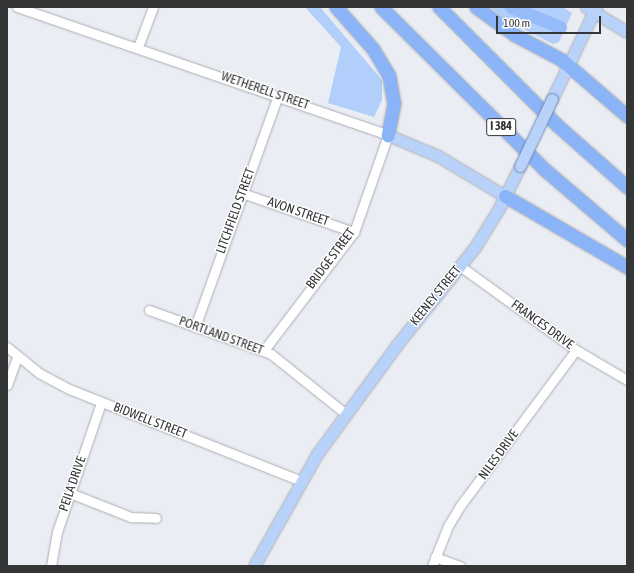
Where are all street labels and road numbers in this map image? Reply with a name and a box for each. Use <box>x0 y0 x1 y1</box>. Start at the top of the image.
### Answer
street label: WETHERELL STREET <box>219 69 311 113</box>
road number: I 384 <box>486 117 516 137</box>
street label: LITCHFIELD STREET <box>213 166 259 256</box>
street label: AVON STREET <box>265 194 331 230</box>
street label: BRIDGE STREET <box>303 226 359 292</box>
street label: KEENEY STREET <box>407 263 465 329</box>
street label: FRANCES DRIVE <box>508 297 576 353</box>
street label: PORTLAND STREET <box>177 313 265 359</box>
street label: BIDWELL STREET <box>111 400 189 442</box>
street label: NILES DRIVE <box>476 427 522 483</box>
street label: PEILA DRIVE <box>56 454 90 514</box>

